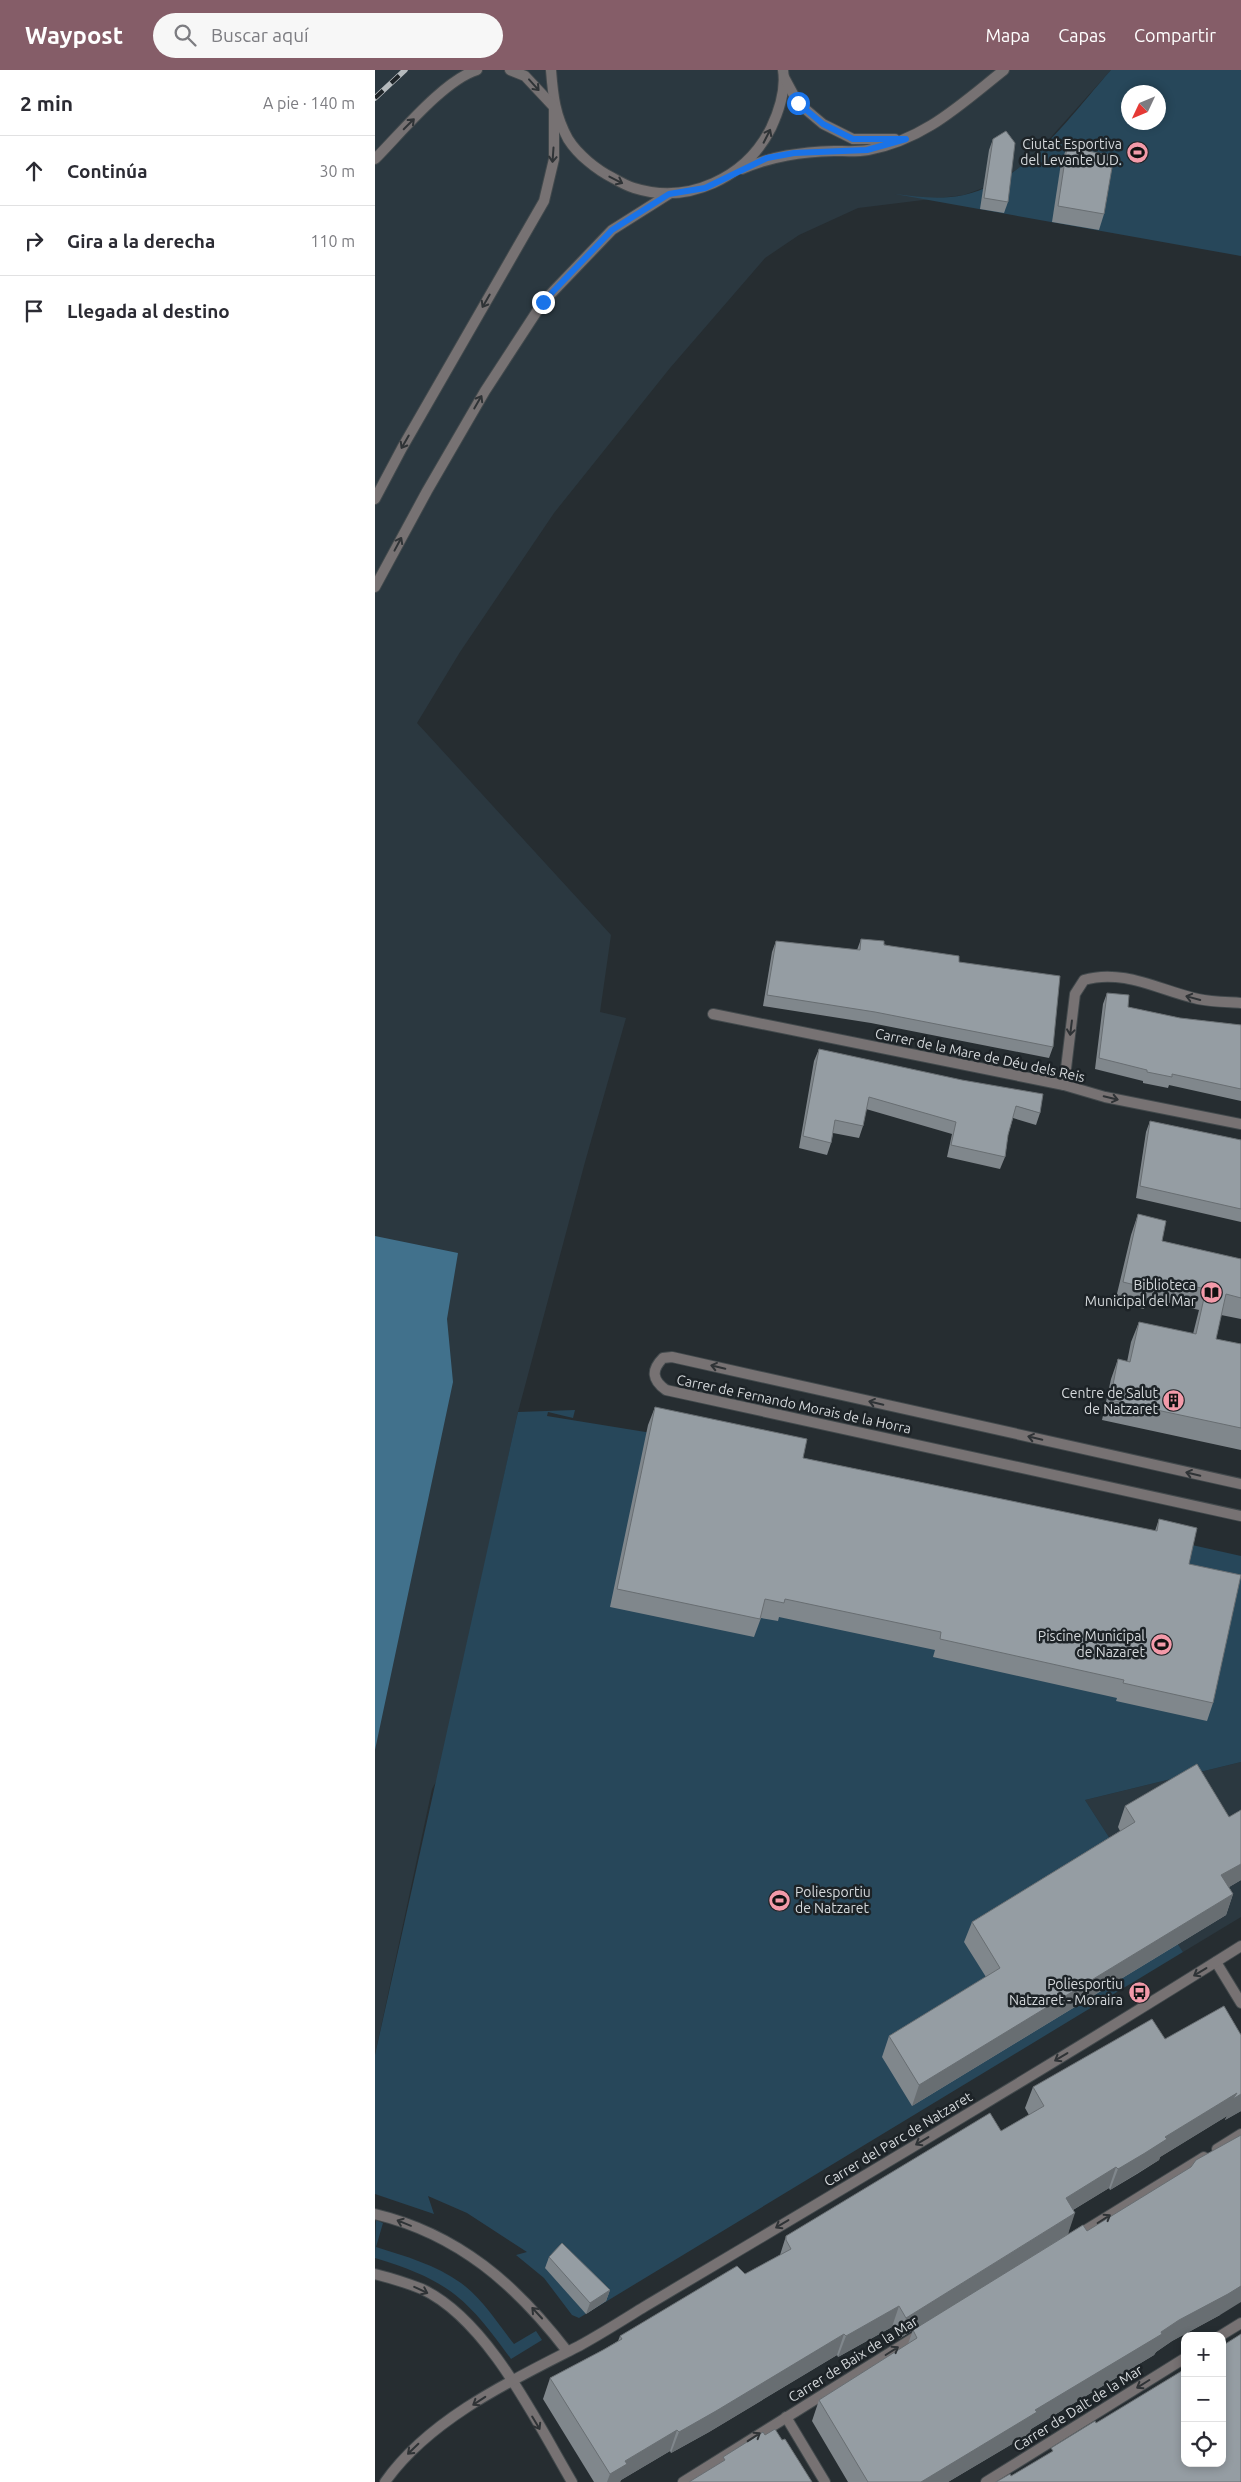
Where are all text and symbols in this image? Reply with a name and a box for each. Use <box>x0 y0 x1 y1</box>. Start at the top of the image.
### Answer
search box <box>153 13 503 58</box>
icon: search <box>171 21 199 49</box>
text: Waypost <box>25 22 123 49</box>
text: Buscar aquí <box>211 24 309 46</box>
text: Mapa <box>985 25 1030 45</box>
text: Capas <box>1058 25 1106 45</box>
text: Compartir <box>1134 25 1216 45</box>
one-way arrow <box>528 79 540 92</box>
north arrow <box>1121 85 1166 130</box>
text: 2 min <box>20 91 73 115</box>
route start <box>787 92 810 115</box>
text: A pie · 140 m <box>263 94 355 112</box>
one-way arrow <box>403 118 416 130</box>
one-way arrow <box>763 129 772 144</box>
place label: Ciutat Esportiva del Levante U.D. <box>1020 136 1122 168</box>
sports icon: Ciutat Esportiva del Levante U.D. <box>1126 140 1150 164</box>
one-way arrow <box>549 147 558 163</box>
icon: ahead <box>20 157 48 185</box>
text: Continúa <box>67 160 148 182</box>
text: 30 m <box>319 162 355 180</box>
one-way arrow <box>609 175 624 185</box>
icon: right <box>20 227 48 255</box>
text: Gira a la derecha <box>67 230 215 252</box>
text: 110 m <box>310 232 355 250</box>
route end <box>532 291 555 314</box>
one-way arrow <box>481 294 491 308</box>
icon: arrive <box>20 297 48 325</box>
text: Llegada al destino <box>67 300 230 322</box>
one-way arrow <box>474 396 484 410</box>
one-way arrow <box>400 435 410 450</box>
one-way arrow <box>393 536 403 551</box>
one-way arrow <box>1185 992 1201 1002</box>
one-way arrow <box>1066 1019 1076 1035</box>
street label: Carrer de la Mare de Déu dels Reis <box>874 1025 1086 1085</box>
one-way arrow <box>1102 1094 1118 1103</box>
place label: Biblioteca Municipal del Mar <box>1085 1277 1197 1309</box>
library icon: Biblioteca Municipal del Mar <box>1200 1281 1224 1305</box>
one-way arrow <box>710 1362 726 1371</box>
street label: Carrer de Fernando Morais de la Horra <box>675 1371 913 1437</box>
place label: Centre de Salut de Natzaret <box>1061 1385 1158 1417</box>
building icon: Centre de Salut de Natzaret <box>1162 1389 1186 1413</box>
one-way arrow <box>869 1398 885 1407</box>
one-way arrow <box>1027 1433 1043 1442</box>
one-way arrow <box>1186 1469 1202 1478</box>
place label: Piscine Municipal de Nazaret <box>1038 1628 1145 1660</box>
sports icon: Piscine Municipal de Nazaret <box>1149 1632 1173 1656</box>
place label: Poliesportiu de Natzaret <box>795 1884 871 1916</box>
sports icon: Poliesportiu de Natzaret <box>767 1888 791 1912</box>
one-way arrow <box>1193 1967 1207 1977</box>
place label: Poliesportiu Natzaret - Moraira <box>1009 1976 1123 2008</box>
bus stop icon: Poliesportiu Natzaret - Moraira <box>1127 1980 1151 2004</box>
one-way arrow <box>1054 2052 1068 2062</box>
street label: Carrer del Parc de Natzaret <box>821 2088 975 2190</box>
one-way arrow <box>914 2136 929 2146</box>
one-way arrow <box>1097 2214 1111 2224</box>
one-way arrow <box>397 2218 412 2227</box>
one-way arrow <box>776 2220 790 2230</box>
one-way arrow <box>413 2285 428 2295</box>
one-way arrow <box>531 2307 543 2320</box>
street label: Carrer de Baix de la Mar <box>785 2312 921 2405</box>
map controls <box>1181 2332 1226 2467</box>
button: + <box>1181 2332 1226 2377</box>
one-way arrow <box>884 2346 898 2356</box>
street label: Carrer de Dalt de la Mar <box>1011 2361 1146 2454</box>
button: − <box>1181 2377 1226 2422</box>
one-way arrow <box>1137 2379 1151 2389</box>
one-way arrow <box>473 2397 487 2407</box>
one-way arrow <box>532 2415 542 2429</box>
button: locate <box>1181 2422 1226 2467</box>
one-way arrow <box>747 2432 761 2442</box>
one-way arrow <box>408 2443 420 2455</box>

